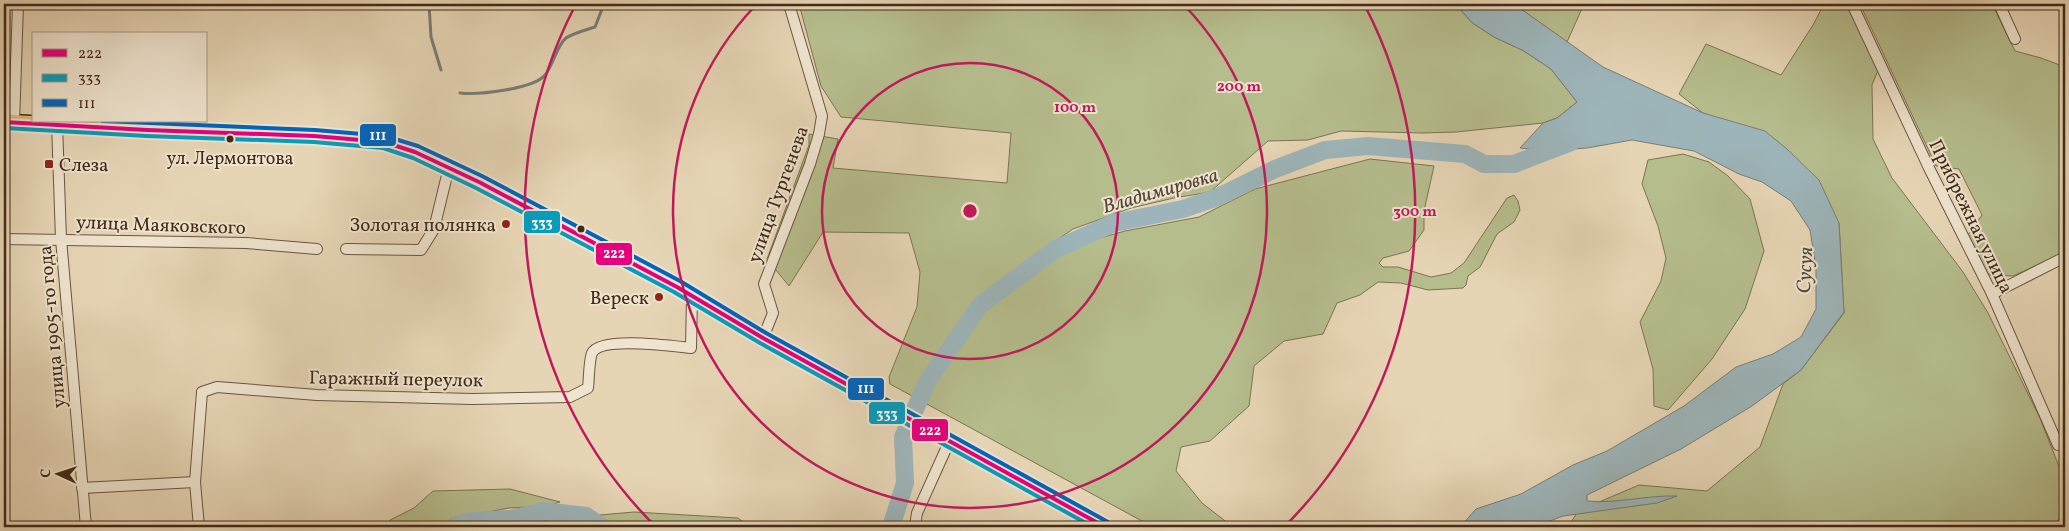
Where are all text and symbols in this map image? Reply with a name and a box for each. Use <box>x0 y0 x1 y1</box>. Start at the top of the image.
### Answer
legend <box>32 32 208 122</box>
text: 222 <box>78 44 102 65</box>
text: 333 <box>78 68 101 89</box>
text: 200 m <box>1217 77 1261 98</box>
text: 111 <box>78 94 95 115</box>
text: 100 m <box>1054 98 1097 119</box>
street label: улица Тургенева <box>742 122 816 267</box>
line badge: 111 <box>359 123 397 147</box>
text: 111 <box>370 127 386 146</box>
marker: ул. Лермонтова <box>225 134 235 144</box>
street label: Прибрежная улица <box>1922 135 2019 298</box>
place label: ул. Лермонтова <box>166 147 294 172</box>
place label: Слеза <box>59 153 108 179</box>
marker: Слеза <box>43 158 55 170</box>
water label: Владимировка <box>1099 162 1222 222</box>
centre of rings <box>961 202 979 220</box>
text: 300 m <box>1393 202 1437 223</box>
street label: улица Маяковского <box>76 210 246 242</box>
line badge: 333 <box>523 210 561 234</box>
place label: Золотая полянка <box>349 213 496 239</box>
text: 333 <box>531 214 553 233</box>
marker: Золотая полянка <box>500 218 512 230</box>
unlabelled marker <box>576 224 586 234</box>
line badge: 222 <box>595 242 633 266</box>
street label: улица 1905-го года <box>33 244 73 409</box>
text: 222 <box>603 245 625 264</box>
water label: Сусуя <box>1791 246 1821 294</box>
place label: Вереск <box>590 286 649 312</box>
marker: Вереск <box>653 291 665 303</box>
street label: Гаражный переулок <box>309 365 483 395</box>
line badge: 111 <box>847 377 885 401</box>
text: 111 <box>858 380 874 399</box>
line badge: 333 <box>868 401 906 425</box>
text: 333 <box>876 405 898 424</box>
line badge: 222 <box>911 418 949 442</box>
text: 222 <box>919 422 941 441</box>
north arrow <box>32 448 82 498</box>
text: С <box>37 468 56 478</box>

